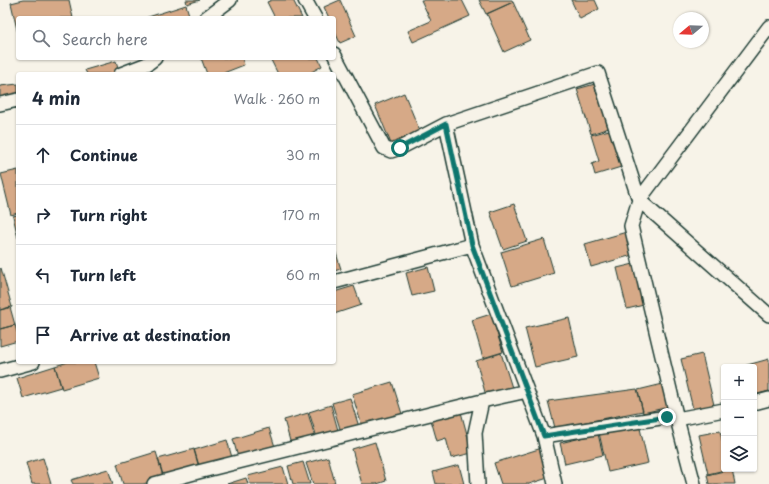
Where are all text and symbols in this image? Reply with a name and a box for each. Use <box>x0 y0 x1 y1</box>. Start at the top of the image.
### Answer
north arrow <box>673 12 709 48</box>
search box <box>16 16 336 60</box>
icon: search <box>30 27 52 49</box>
text: Search here <box>62 27 148 50</box>
text: 4 min <box>32 85 80 111</box>
text: Walk · 260 m <box>234 89 320 108</box>
route start <box>391 139 409 157</box>
text: Continue <box>70 143 138 166</box>
icon: ahead <box>32 144 54 166</box>
text: 30 m <box>286 145 320 164</box>
text: Turn right <box>70 203 147 226</box>
icon: right <box>32 204 54 226</box>
text: 170 m <box>282 205 320 224</box>
text: Turn left <box>70 263 136 286</box>
icon: left <box>32 264 54 286</box>
text: 60 m <box>286 265 320 284</box>
text: Arrive at destination <box>70 323 231 346</box>
icon: arrive <box>32 324 54 346</box>
map controls <box>721 364 757 472</box>
button: + <box>721 364 757 400</box>
button: − <box>721 400 757 436</box>
route end <box>658 408 676 426</box>
button: layers <box>721 436 757 472</box>

